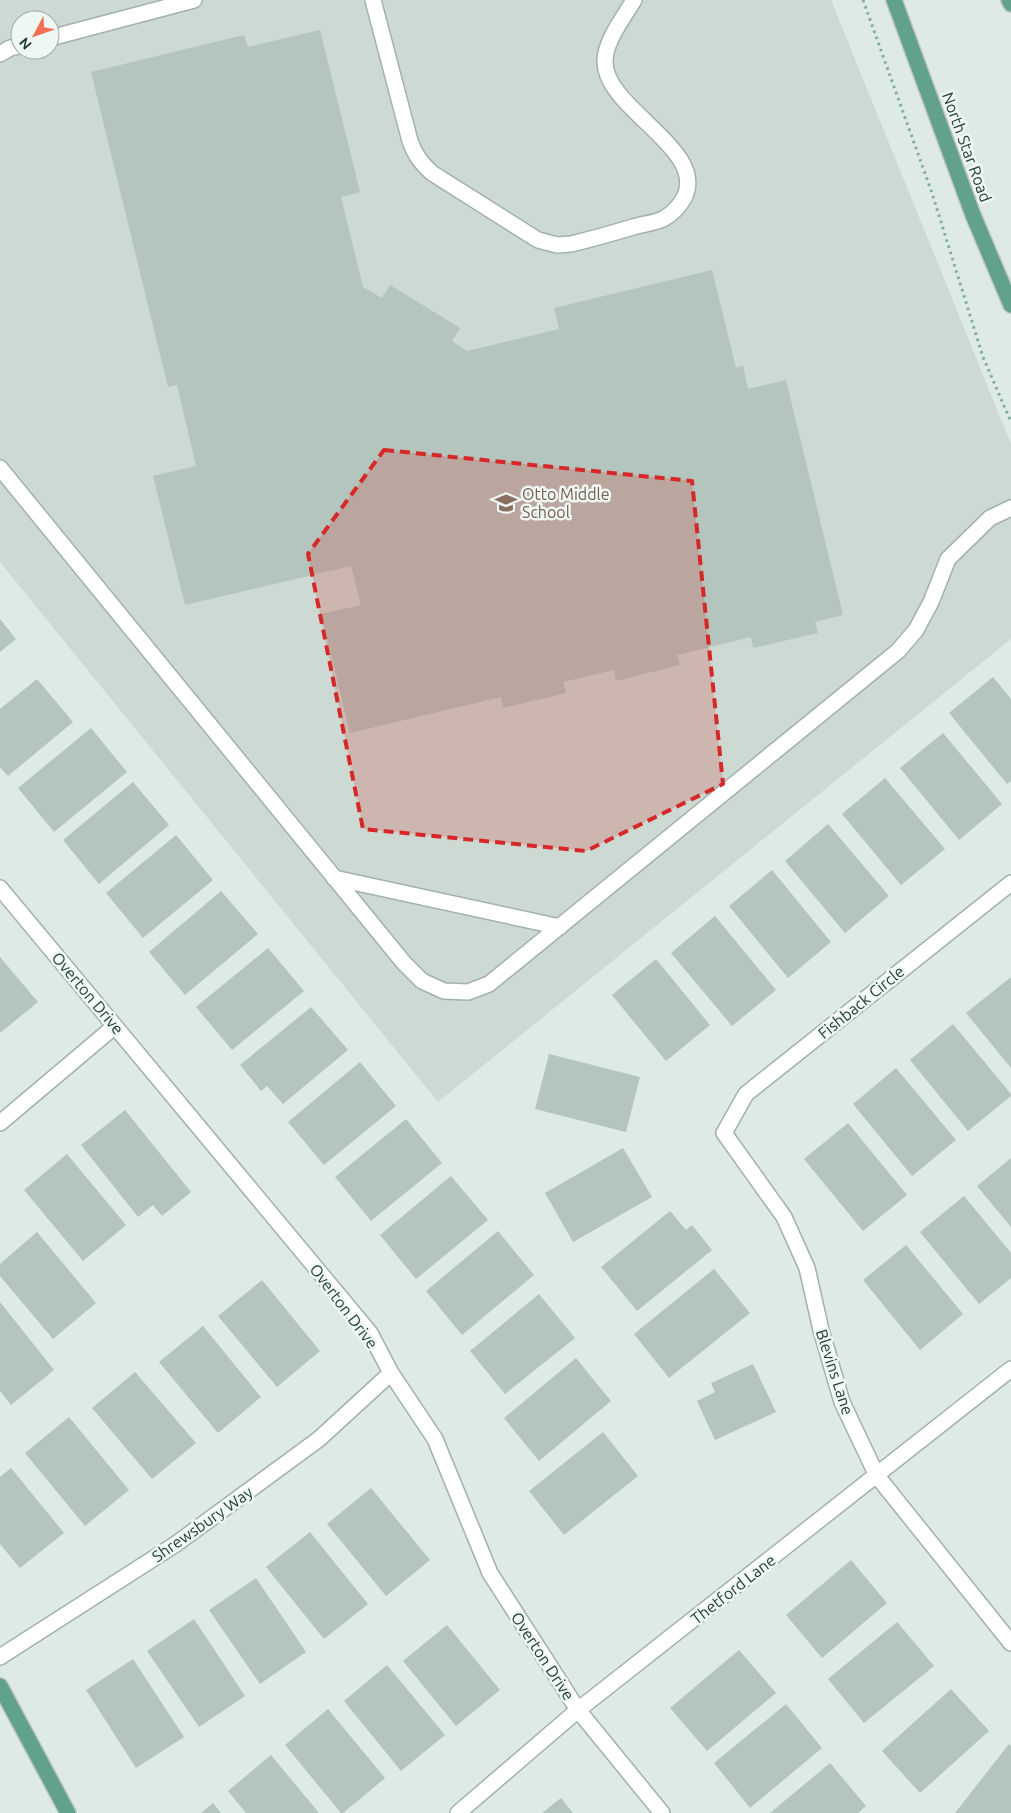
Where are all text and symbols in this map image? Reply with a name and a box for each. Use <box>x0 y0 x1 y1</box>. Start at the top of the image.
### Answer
north arrow <box>10 10 60 60</box>
text: N <box>16 34 35 53</box>
street label: North Star Road <box>939 90 995 204</box>
place label: Otto Middle School <box>522 485 610 521</box>
school or university icon: Otto Middle School <box>493 490 519 516</box>
street label: Overton Drive <box>49 948 127 1038</box>
street label: Fishback Circle <box>814 962 908 1042</box>
street label: Overton Drive <box>306 1260 382 1352</box>
street label: Blevins Lane <box>813 1327 857 1417</box>
street label: Shrewsbury Way <box>148 1482 256 1565</box>
street label: Thetford Lane <box>687 1550 779 1628</box>
street label: Overton Drive <box>508 1609 578 1703</box>

